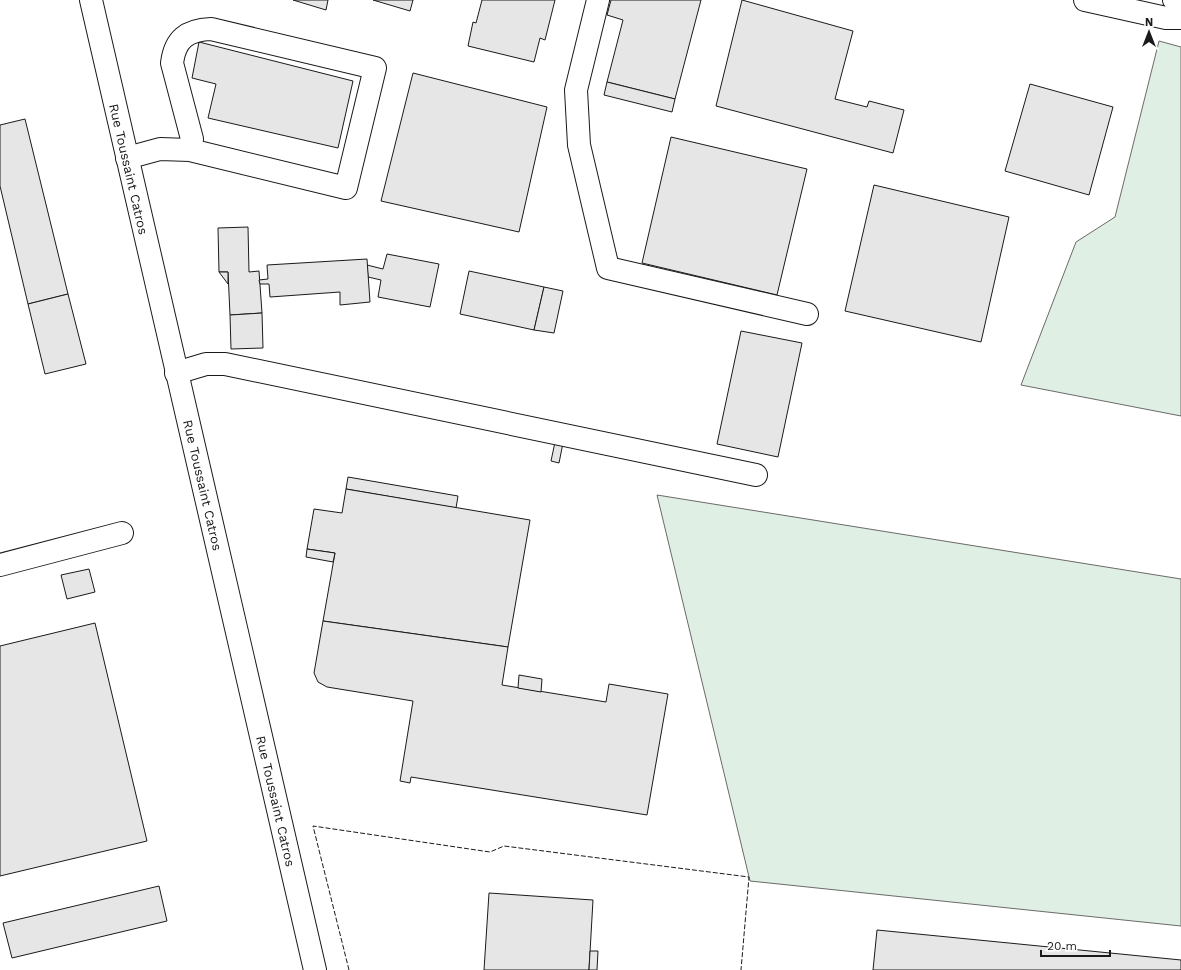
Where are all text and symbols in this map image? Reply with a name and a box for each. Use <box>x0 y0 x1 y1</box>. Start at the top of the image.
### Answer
north arrow <box>1129 12 1169 52</box>
text: N <box>1145 16 1153 29</box>
street label: Rue Toussaint Catros <box>106 102 151 236</box>
street label: Rue Toussaint Catros <box>180 418 225 552</box>
street label: Rue Toussaint Catros <box>253 734 298 868</box>
scale bar <box>1041 932 1110 958</box>
text: 20 m <box>1047 939 1077 953</box>

